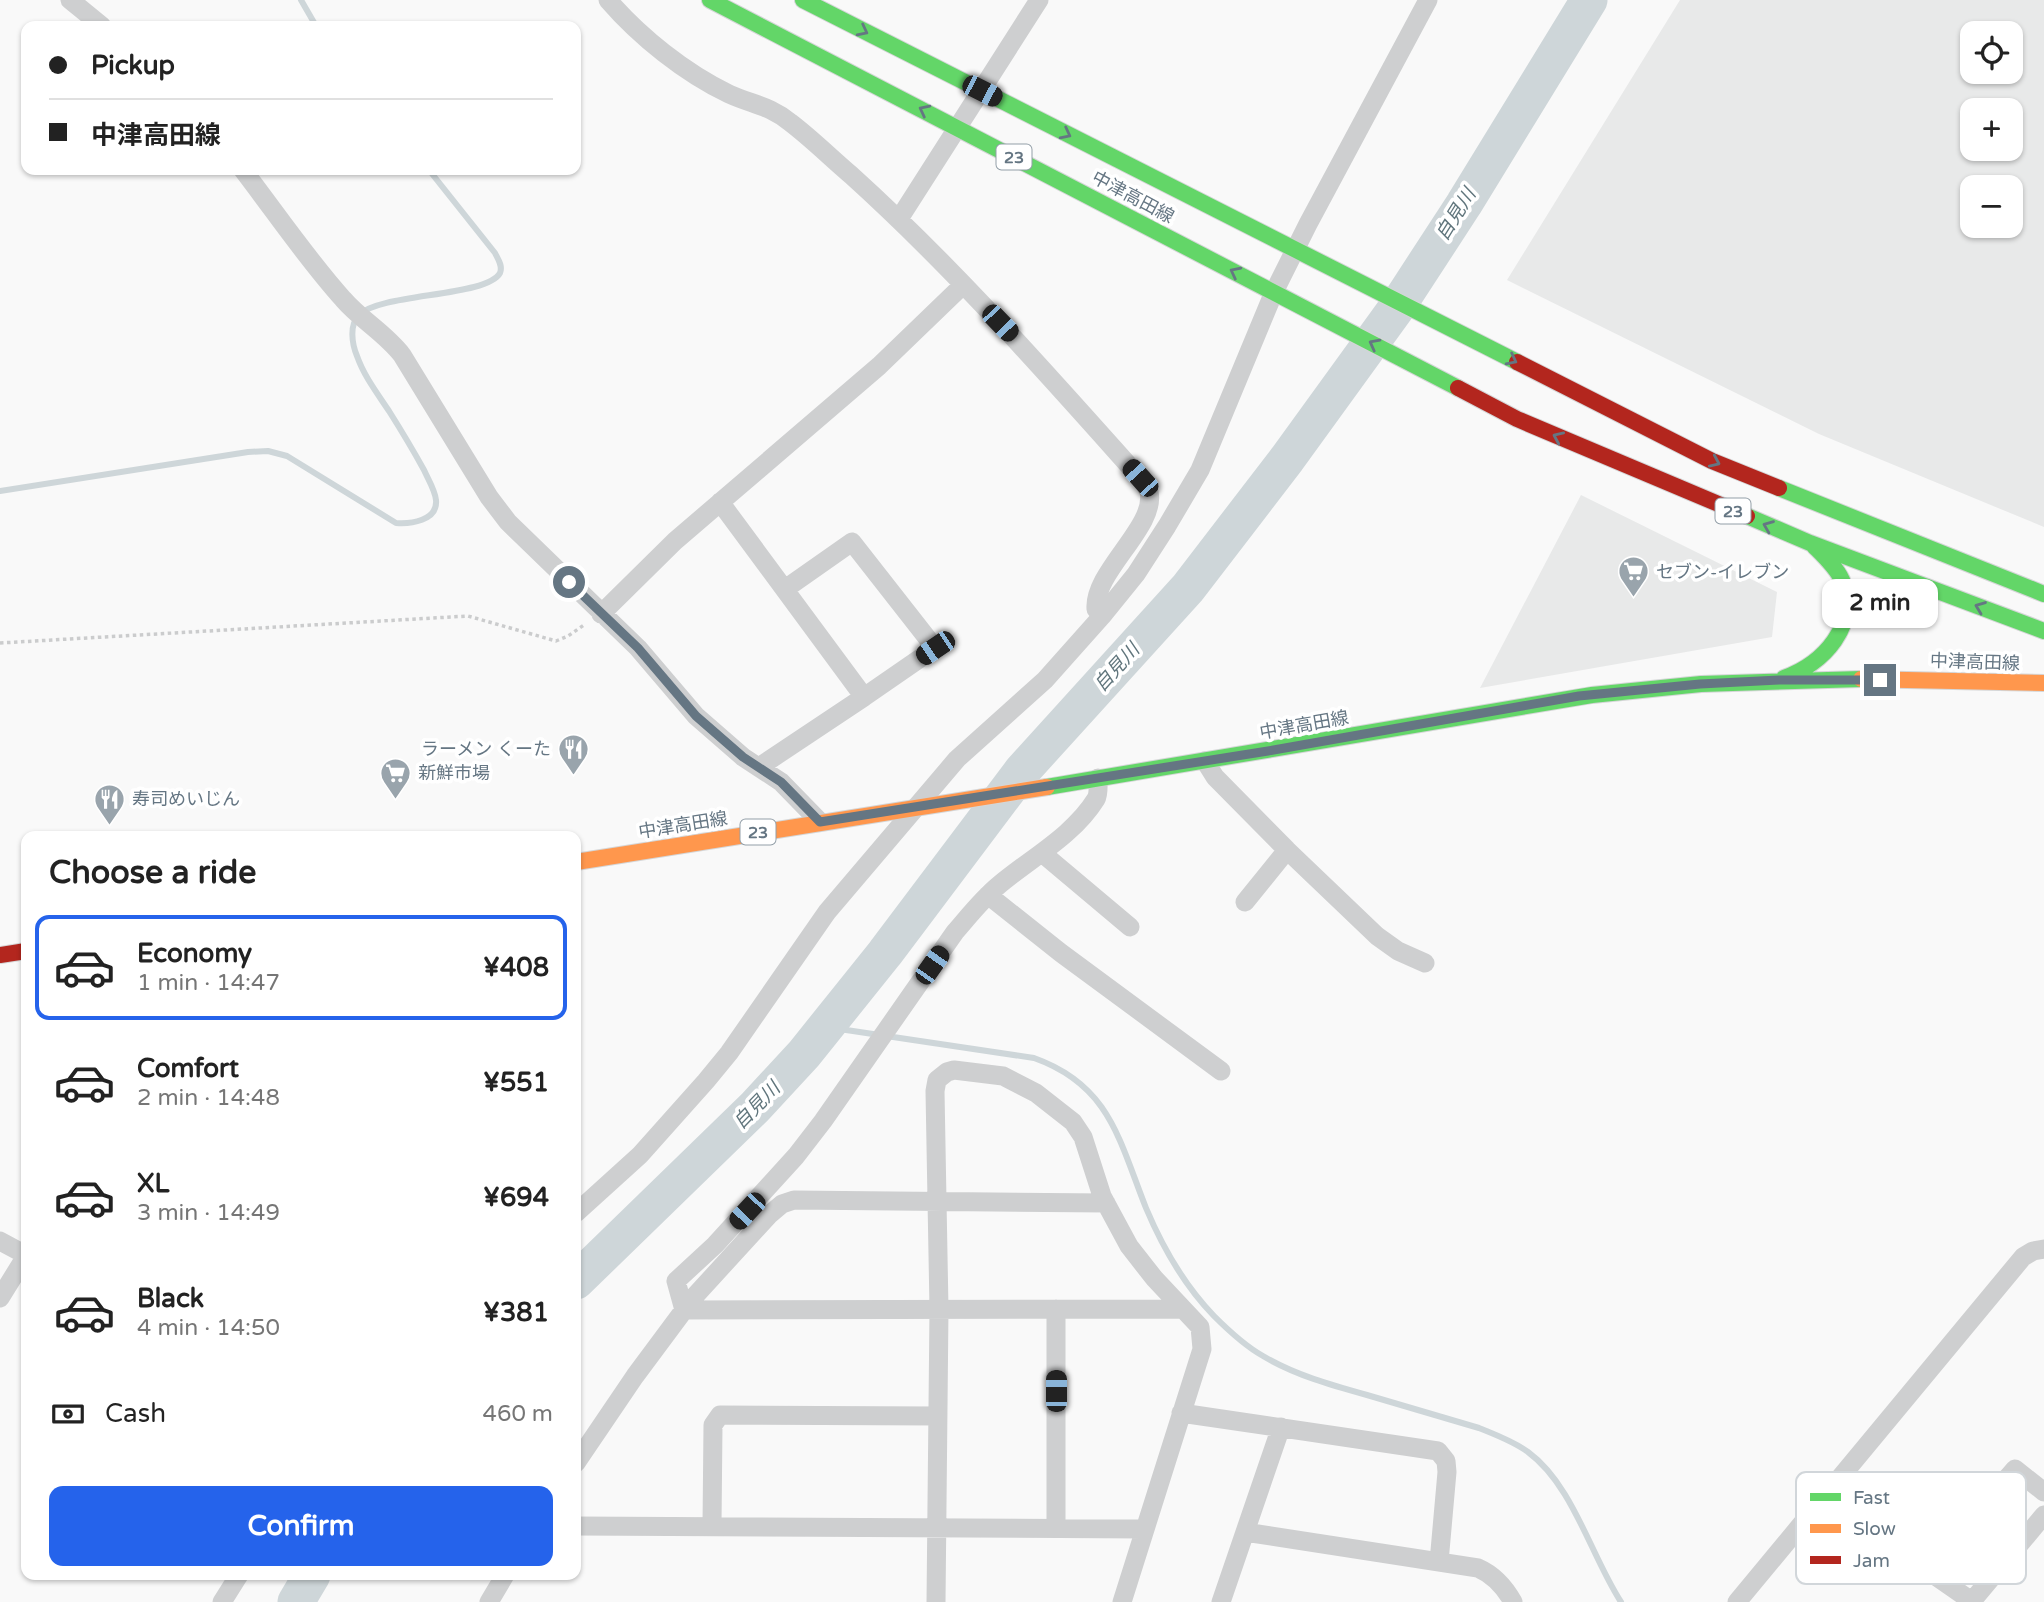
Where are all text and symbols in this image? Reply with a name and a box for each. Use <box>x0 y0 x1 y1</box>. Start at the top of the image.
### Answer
map controls <box>1960 21 2023 238</box>
button: locate <box>1960 21 2023 84</box>
one-way arrow <box>856 22 869 36</box>
text: Pickup <box>91 50 175 81</box>
car <box>959 72 1006 110</box>
button: + <box>1960 98 2023 161</box>
one-way arrow <box>919 105 931 118</box>
text: 中津高田線 <box>91 120 221 151</box>
one-way arrow <box>1059 125 1071 139</box>
road number: 23 <box>996 144 1032 169</box>
street label: 中津高田線 <box>1088 166 1178 228</box>
button: − <box>1960 175 2023 238</box>
water label: 自見川 <box>1431 183 1481 245</box>
one-way arrow <box>1229 266 1242 280</box>
car <box>978 301 1023 345</box>
one-way arrow <box>1369 339 1381 352</box>
one-way arrow <box>1505 352 1517 366</box>
one-way arrow <box>1553 431 1565 445</box>
one-way arrow <box>1708 454 1720 468</box>
car <box>1119 455 1162 501</box>
road number: 23 <box>1716 498 1750 524</box>
one-way arrow <box>1763 520 1775 534</box>
supermarket icon: セブン-イレブン <box>1616 555 1650 599</box>
place label: セブン-イレブン <box>1656 561 1789 583</box>
route start <box>553 566 585 598</box>
callout: 2 min <box>1822 578 1938 628</box>
text: 2 min <box>1849 589 1911 617</box>
one-way arrow <box>1975 602 1987 616</box>
car <box>912 628 959 668</box>
water label: 自見川 <box>1089 638 1145 696</box>
street label: 中津高田線 <box>1930 649 2020 675</box>
route end <box>1864 664 1896 696</box>
street label: 中津高田線 <box>1258 706 1350 744</box>
restaurant icon: ラーメン くーた <box>557 732 591 776</box>
place label: ラーメン くーた <box>421 738 551 760</box>
supermarket icon: 新鮮市場 <box>378 756 412 800</box>
place label: 新鮮市場 <box>418 762 490 784</box>
restaurant icon: 寿司めいじん <box>92 782 126 826</box>
place label: 寿司めいじん <box>132 788 240 810</box>
street label: 中津高田線 <box>637 807 729 843</box>
road number: 23 <box>740 820 776 845</box>
text: Choose a ride <box>49 854 256 892</box>
icon: car <box>53 936 116 999</box>
text: Economy <box>137 938 252 969</box>
car <box>912 942 953 988</box>
text: ¥408 <box>483 952 549 983</box>
text: 1 min · 14:47 <box>137 969 280 997</box>
icon: car <box>53 1051 116 1114</box>
text: Comfort <box>137 1053 239 1084</box>
text: ¥551 <box>483 1067 549 1098</box>
water label: 自見川 <box>729 1076 786 1134</box>
text: 2 min · 14:48 <box>137 1084 280 1112</box>
icon: car <box>53 1166 116 1229</box>
text: XL <box>137 1168 169 1199</box>
text: ¥694 <box>483 1182 549 1213</box>
car <box>725 1188 770 1234</box>
text: 3 min · 14:49 <box>137 1199 280 1227</box>
icon: car <box>53 1281 116 1344</box>
text: Black <box>137 1283 204 1314</box>
text: ¥381 <box>483 1297 549 1328</box>
text: 4 min · 14:50 <box>137 1314 280 1342</box>
car <box>1046 1370 1067 1412</box>
icon: cash <box>49 1395 87 1433</box>
text: Cash <box>105 1398 166 1429</box>
text: 460 m <box>483 1400 553 1428</box>
legend <box>1796 1472 2026 1584</box>
button: Confirm <box>49 1486 553 1566</box>
text: Fast <box>1853 1487 1890 1509</box>
text: Slow <box>1853 1518 1896 1540</box>
text: Jam <box>1853 1550 1890 1572</box>

